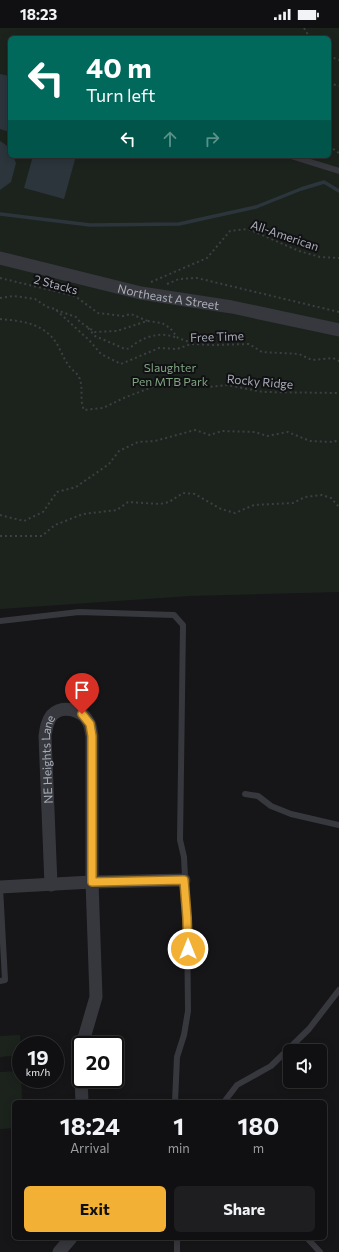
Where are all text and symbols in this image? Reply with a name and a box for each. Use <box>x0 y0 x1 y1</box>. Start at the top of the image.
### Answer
text: 18:23 <box>20 5 57 23</box>
text: 40 m <box>86 50 152 84</box>
icon: left <box>20 52 72 104</box>
text: Turn left <box>86 84 155 106</box>
icon: left <box>117 128 139 150</box>
icon: ahead <box>159 128 181 150</box>
icon: right <box>201 128 223 150</box>
street label: All-American <box>249 217 321 253</box>
street label: 2 Stacks <box>32 271 80 297</box>
street label: Northeast A Street <box>116 281 220 312</box>
street label: Free Time <box>190 328 244 344</box>
park label: Slaughter Pen MTB Park <box>132 360 209 388</box>
street label: Rocky Ridge <box>226 371 294 391</box>
pin <box>65 673 99 714</box>
icon: arrive <box>71 679 93 701</box>
street label: NE Heights Lane <box>38 712 57 804</box>
position arrow <box>167 928 209 970</box>
speed limit sign: 20 <box>72 1036 124 1088</box>
map controls <box>283 1044 327 1088</box>
button: sound <box>283 1044 327 1088</box>
text: 19 <box>27 1045 49 1069</box>
text: km/h <box>26 1066 50 1078</box>
text: 18:24 <box>60 1111 120 1140</box>
text: 1 <box>173 1111 184 1140</box>
text: 180 <box>238 1111 279 1140</box>
text: Arrival <box>70 1140 109 1156</box>
text: min <box>168 1140 190 1156</box>
text: m <box>253 1140 264 1156</box>
button: Exit <box>24 1186 166 1232</box>
button: Share <box>174 1186 315 1232</box>

